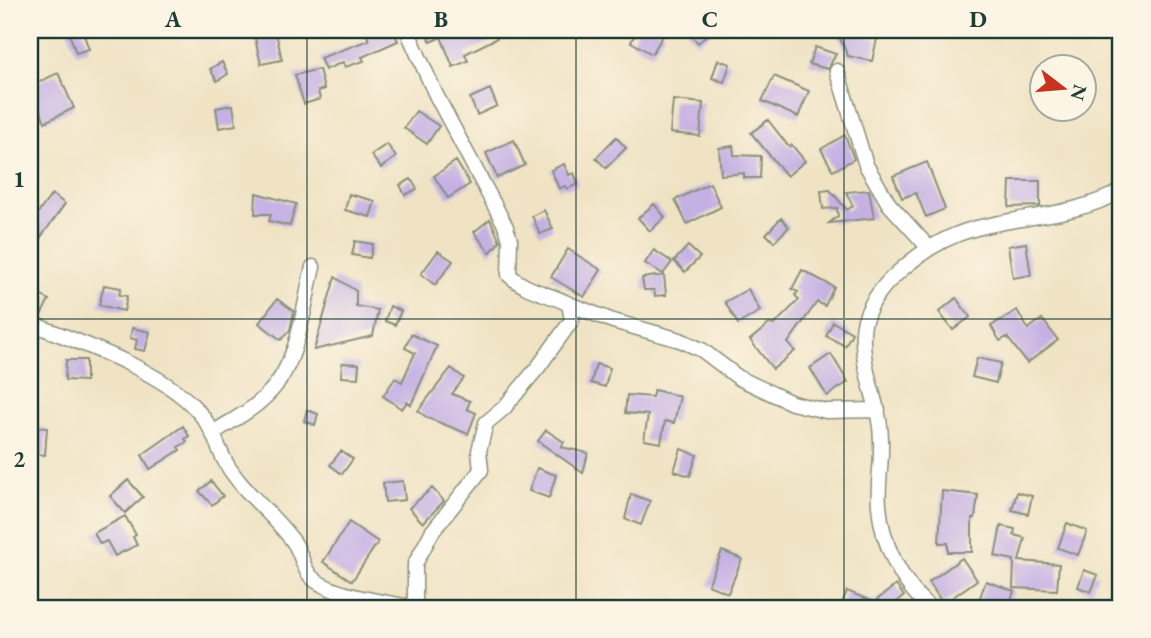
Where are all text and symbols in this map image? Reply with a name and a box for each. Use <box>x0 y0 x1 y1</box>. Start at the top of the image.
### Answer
text: A <box>164 4 182 34</box>
text: B <box>434 4 448 34</box>
text: C <box>702 4 718 34</box>
text: D <box>969 4 987 34</box>
north arrow <box>1028 52 1098 122</box>
text: N <box>1065 82 1093 104</box>
text: 1 <box>13 164 25 194</box>
text: 2 <box>13 444 25 474</box>

